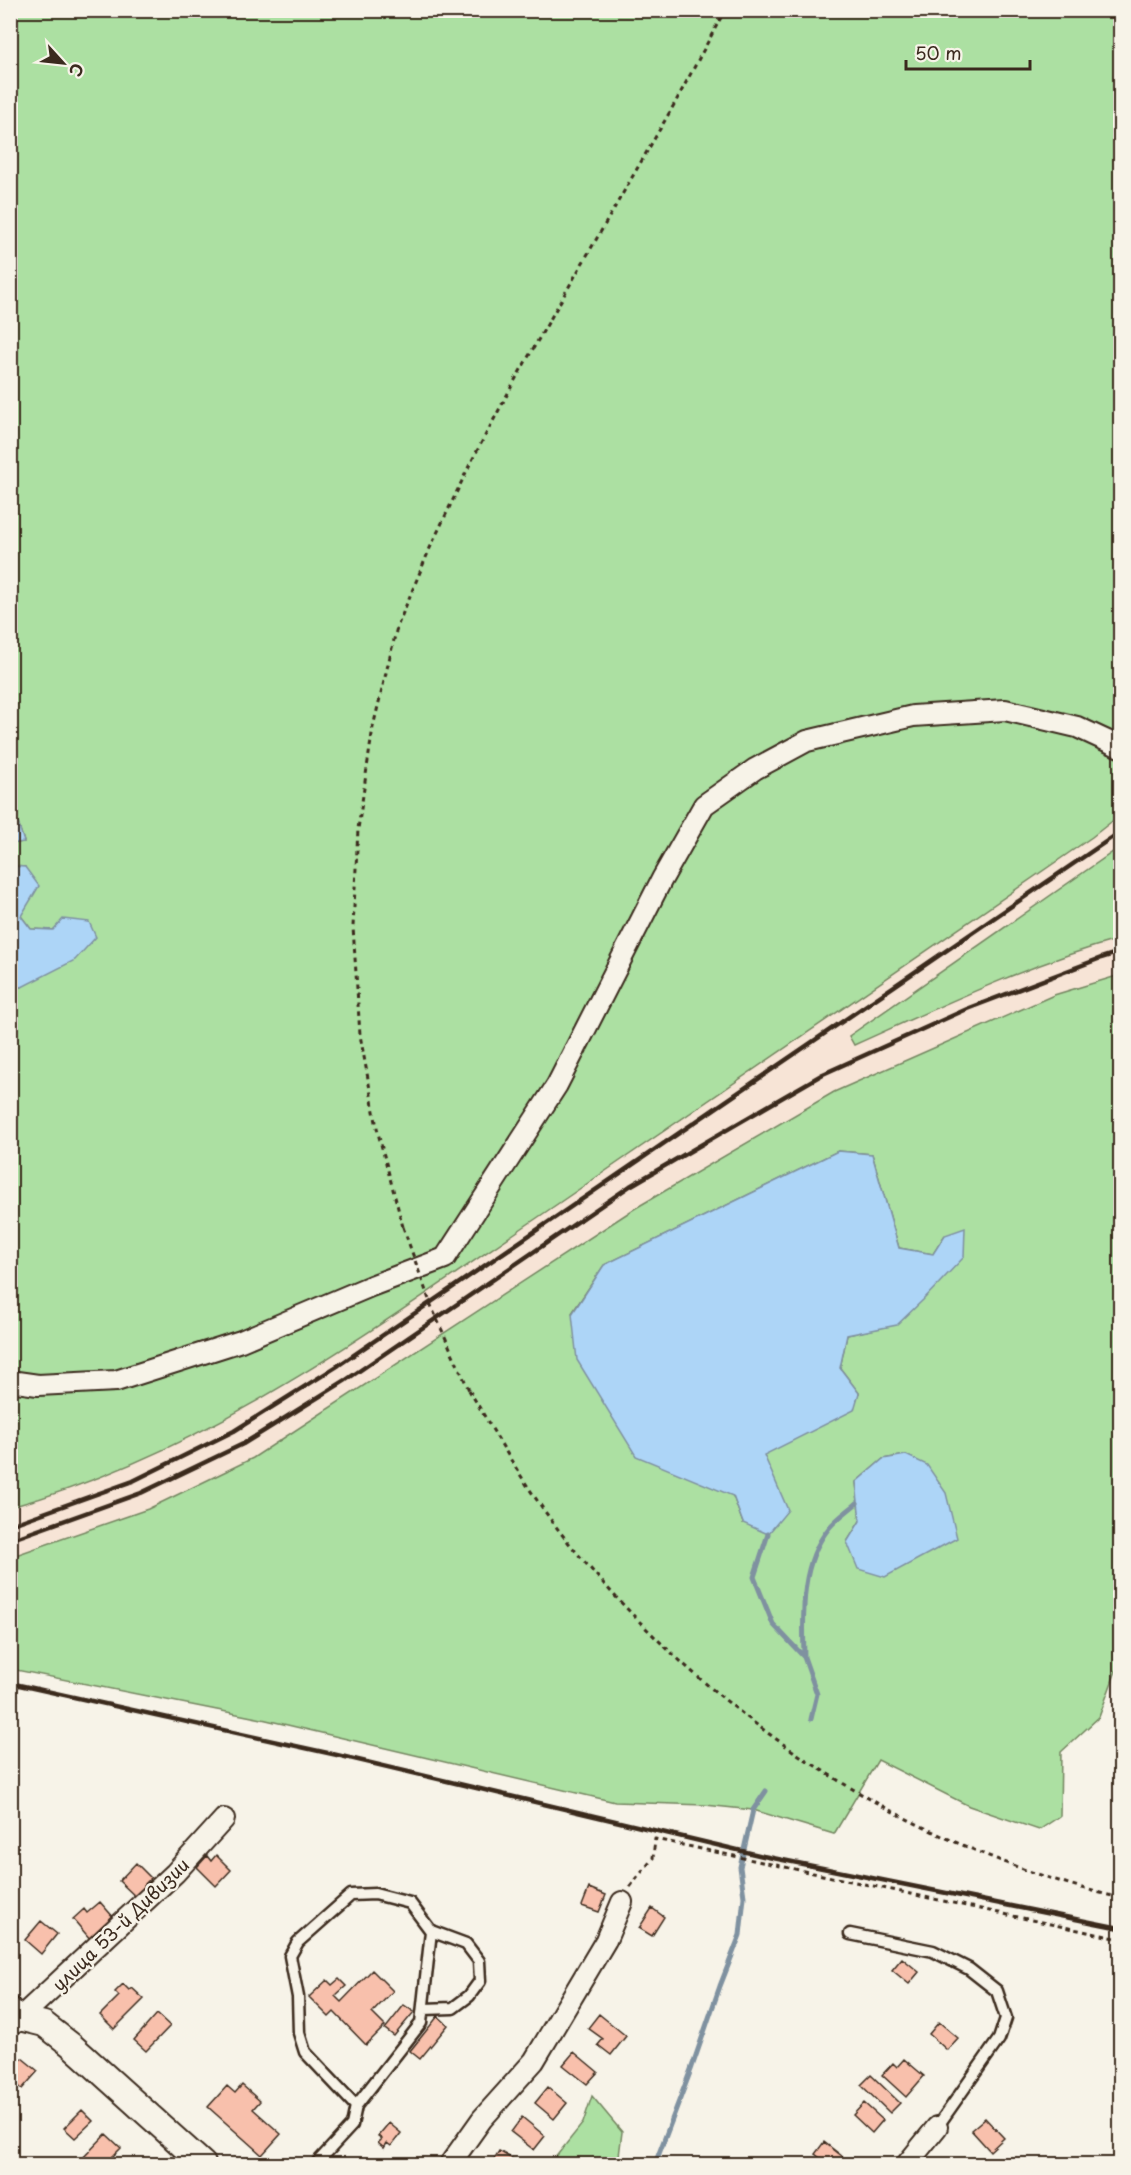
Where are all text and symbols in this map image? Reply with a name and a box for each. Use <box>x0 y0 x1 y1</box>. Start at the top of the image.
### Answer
north arrow <box>33 33 93 93</box>
scale bar <box>906 33 1030 71</box>
text: 50 m <box>915 39 962 66</box>
text: С <box>64 59 91 81</box>
street label: улица 53-й Дивизии <box>45 1851 195 1997</box>

